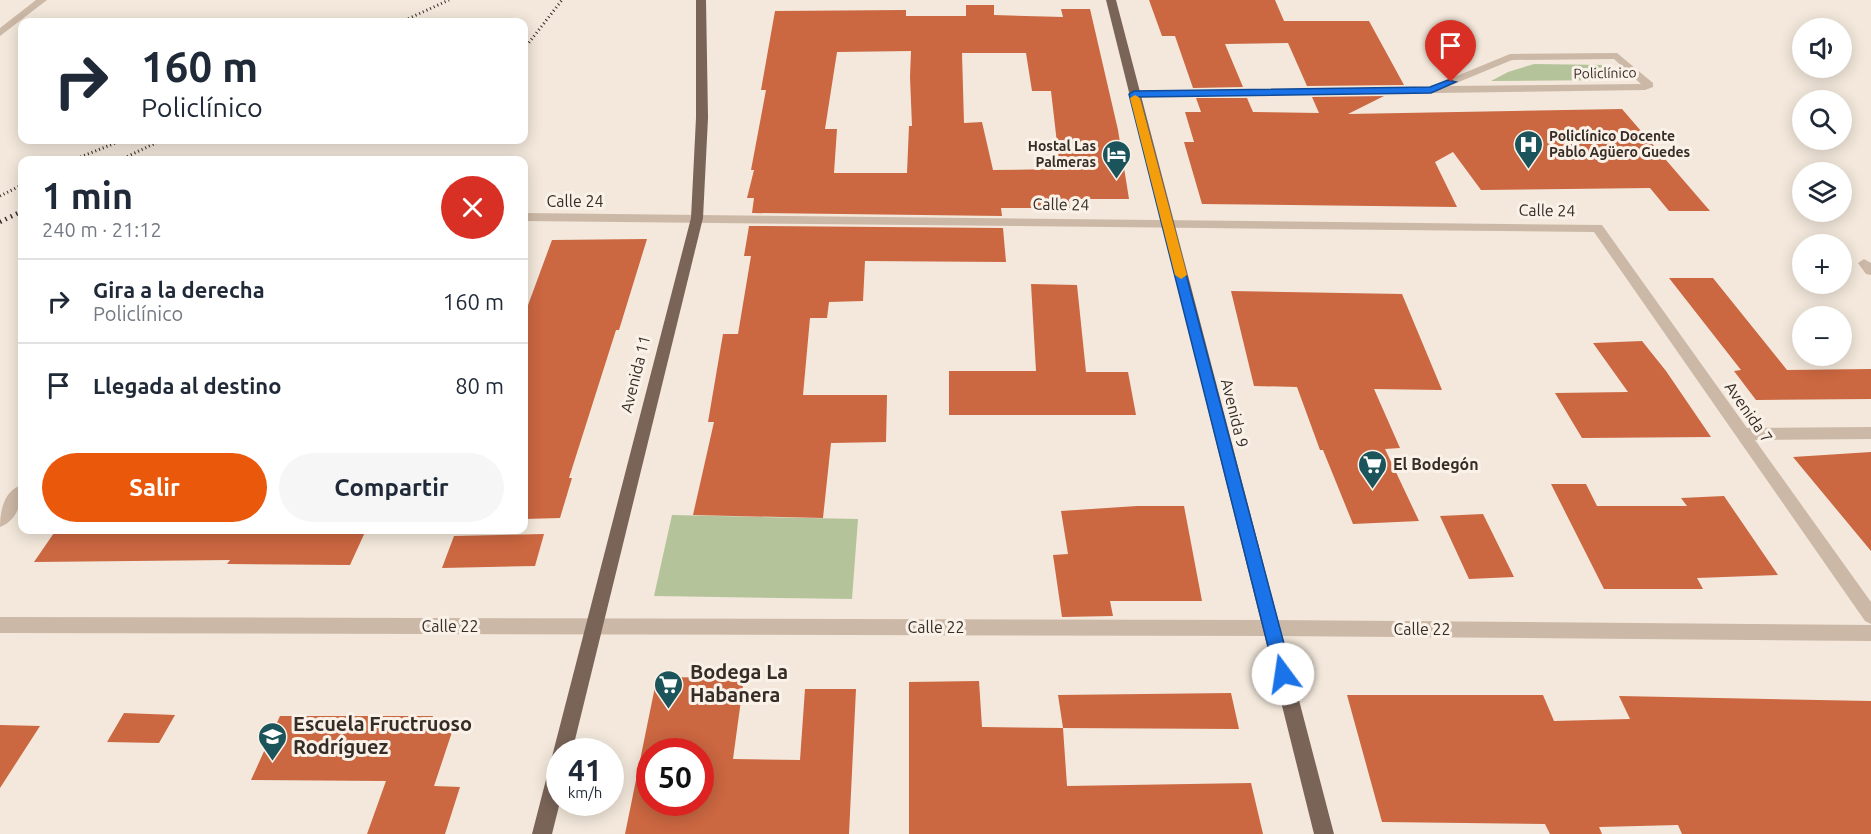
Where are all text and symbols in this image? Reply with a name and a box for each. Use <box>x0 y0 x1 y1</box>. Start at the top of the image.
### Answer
map controls <box>1792 18 1852 366</box>
button: sound <box>1792 18 1852 78</box>
pin <box>1425 20 1476 82</box>
icon: arrive <box>1434 29 1467 62</box>
icon: right <box>42 42 120 120</box>
text: 160 m <box>141 43 258 90</box>
street label: Policlínico <box>1573 64 1637 82</box>
button: search <box>1792 90 1852 150</box>
text: Policlínico <box>141 92 263 122</box>
hospital icon: Policlínico Docente Pablo Agüero Guedes <box>1512 128 1544 170</box>
place label: Policlínico Docente Pablo Agüero Guedes <box>1549 128 1691 160</box>
place label: Hostal Las Palmeras <box>1028 138 1096 170</box>
hotel icon: Hostal Las Palmeras <box>1101 138 1133 180</box>
button: layers <box>1792 162 1852 222</box>
text: 1 min <box>42 175 133 216</box>
button: close <box>441 176 504 239</box>
street label: Calle 24 <box>547 192 603 210</box>
street label: Calle 24 <box>1032 195 1090 213</box>
street label: Calle 24 <box>1518 201 1576 219</box>
text: 240 m · 21:12 <box>42 218 162 241</box>
button: + <box>1792 234 1852 294</box>
text: Gira a la derecha <box>93 277 265 302</box>
icon: right <box>42 285 75 318</box>
text: 160 m <box>443 289 504 314</box>
text: Policlínico <box>93 302 183 325</box>
button: − <box>1792 306 1852 366</box>
street label: Avenida 11 <box>617 333 653 415</box>
icon: arrive <box>42 369 75 402</box>
text: Llegada al destino <box>93 373 281 398</box>
text: 80 m <box>455 373 504 398</box>
street label: Avenida 9 <box>1218 377 1252 449</box>
street label: Avenida 7 <box>1722 378 1776 446</box>
supermarket icon: El Bodegón <box>1356 448 1388 490</box>
button: Salir <box>42 453 267 522</box>
button: Compartir <box>279 453 504 522</box>
place label: El Bodegón <box>1393 455 1479 473</box>
street label: Calle 22 <box>422 617 478 635</box>
street label: Calle 22 <box>908 618 964 636</box>
street label: Calle 22 <box>1394 620 1450 638</box>
position arrow <box>1251 642 1315 706</box>
place label: Bodega La Habanera <box>690 660 788 706</box>
supermarket icon: Bodega La Habanera <box>653 668 685 710</box>
place label: Escuela Fructruoso Rodríguez <box>293 712 472 758</box>
school or university icon: Escuela Fructruoso Rodríguez <box>256 720 288 762</box>
speed limit sign: 50 <box>636 738 714 816</box>
text: 41 <box>568 753 602 787</box>
text: km/h <box>568 784 602 801</box>

